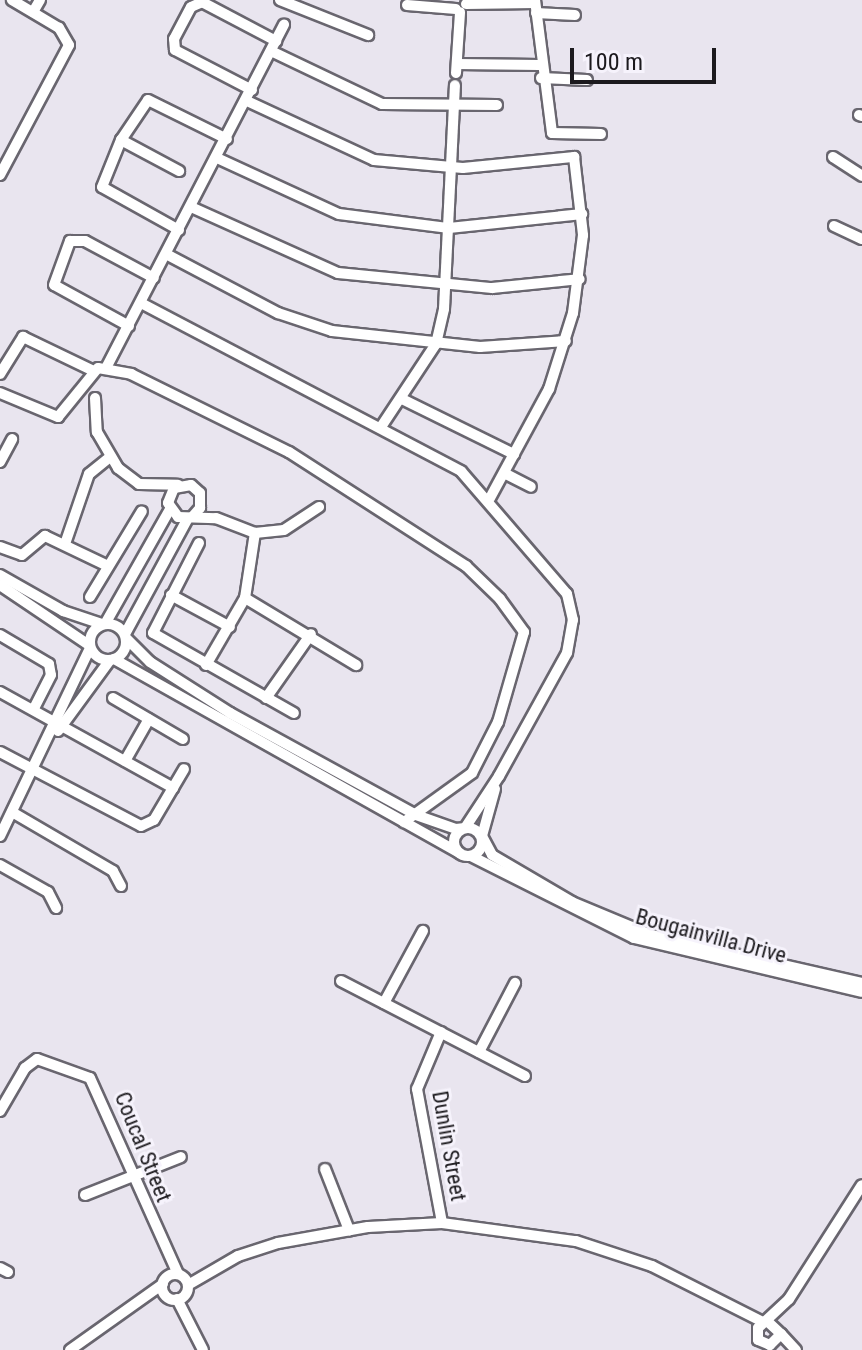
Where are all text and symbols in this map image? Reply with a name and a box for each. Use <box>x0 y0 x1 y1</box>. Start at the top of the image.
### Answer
scale bar <box>574 32 720 82</box>
text: 100 m <box>584 48 643 76</box>
street label: Bougainvilla Drive <box>633 903 789 969</box>
street label: Coucal Street <box>109 1088 177 1206</box>
street label: Dunlin Street <box>426 1089 472 1203</box>

